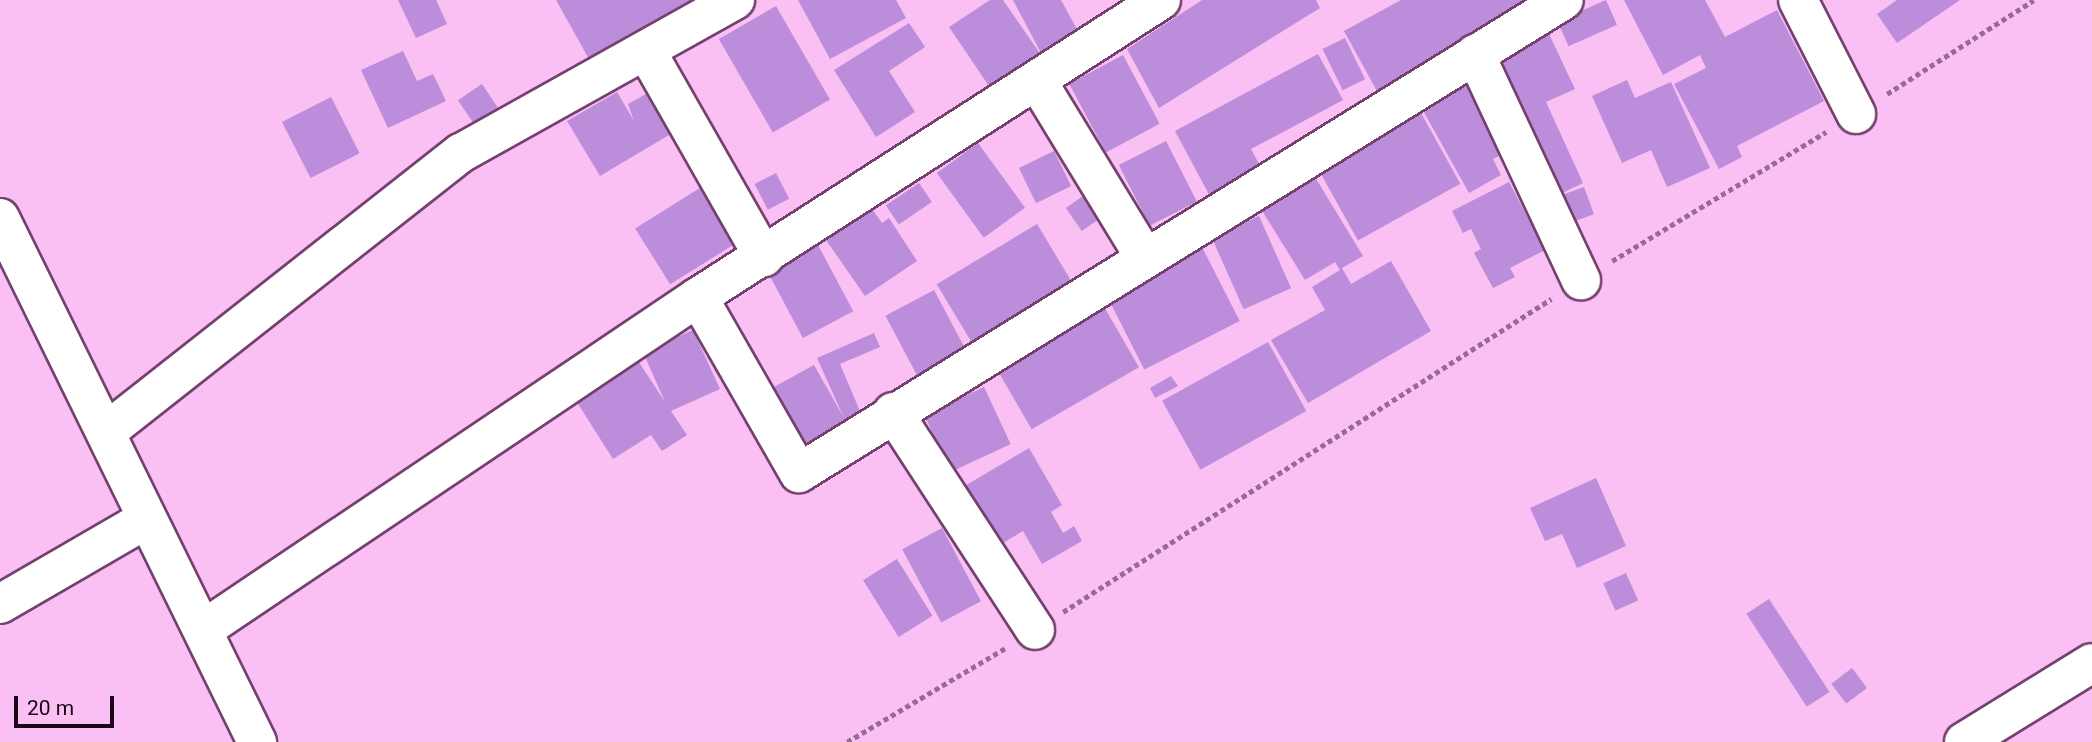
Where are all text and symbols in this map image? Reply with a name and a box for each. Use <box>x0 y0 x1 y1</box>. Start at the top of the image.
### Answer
scale bar <box>18 682 117 726</box>
text: 20 m <box>27 696 74 720</box>

